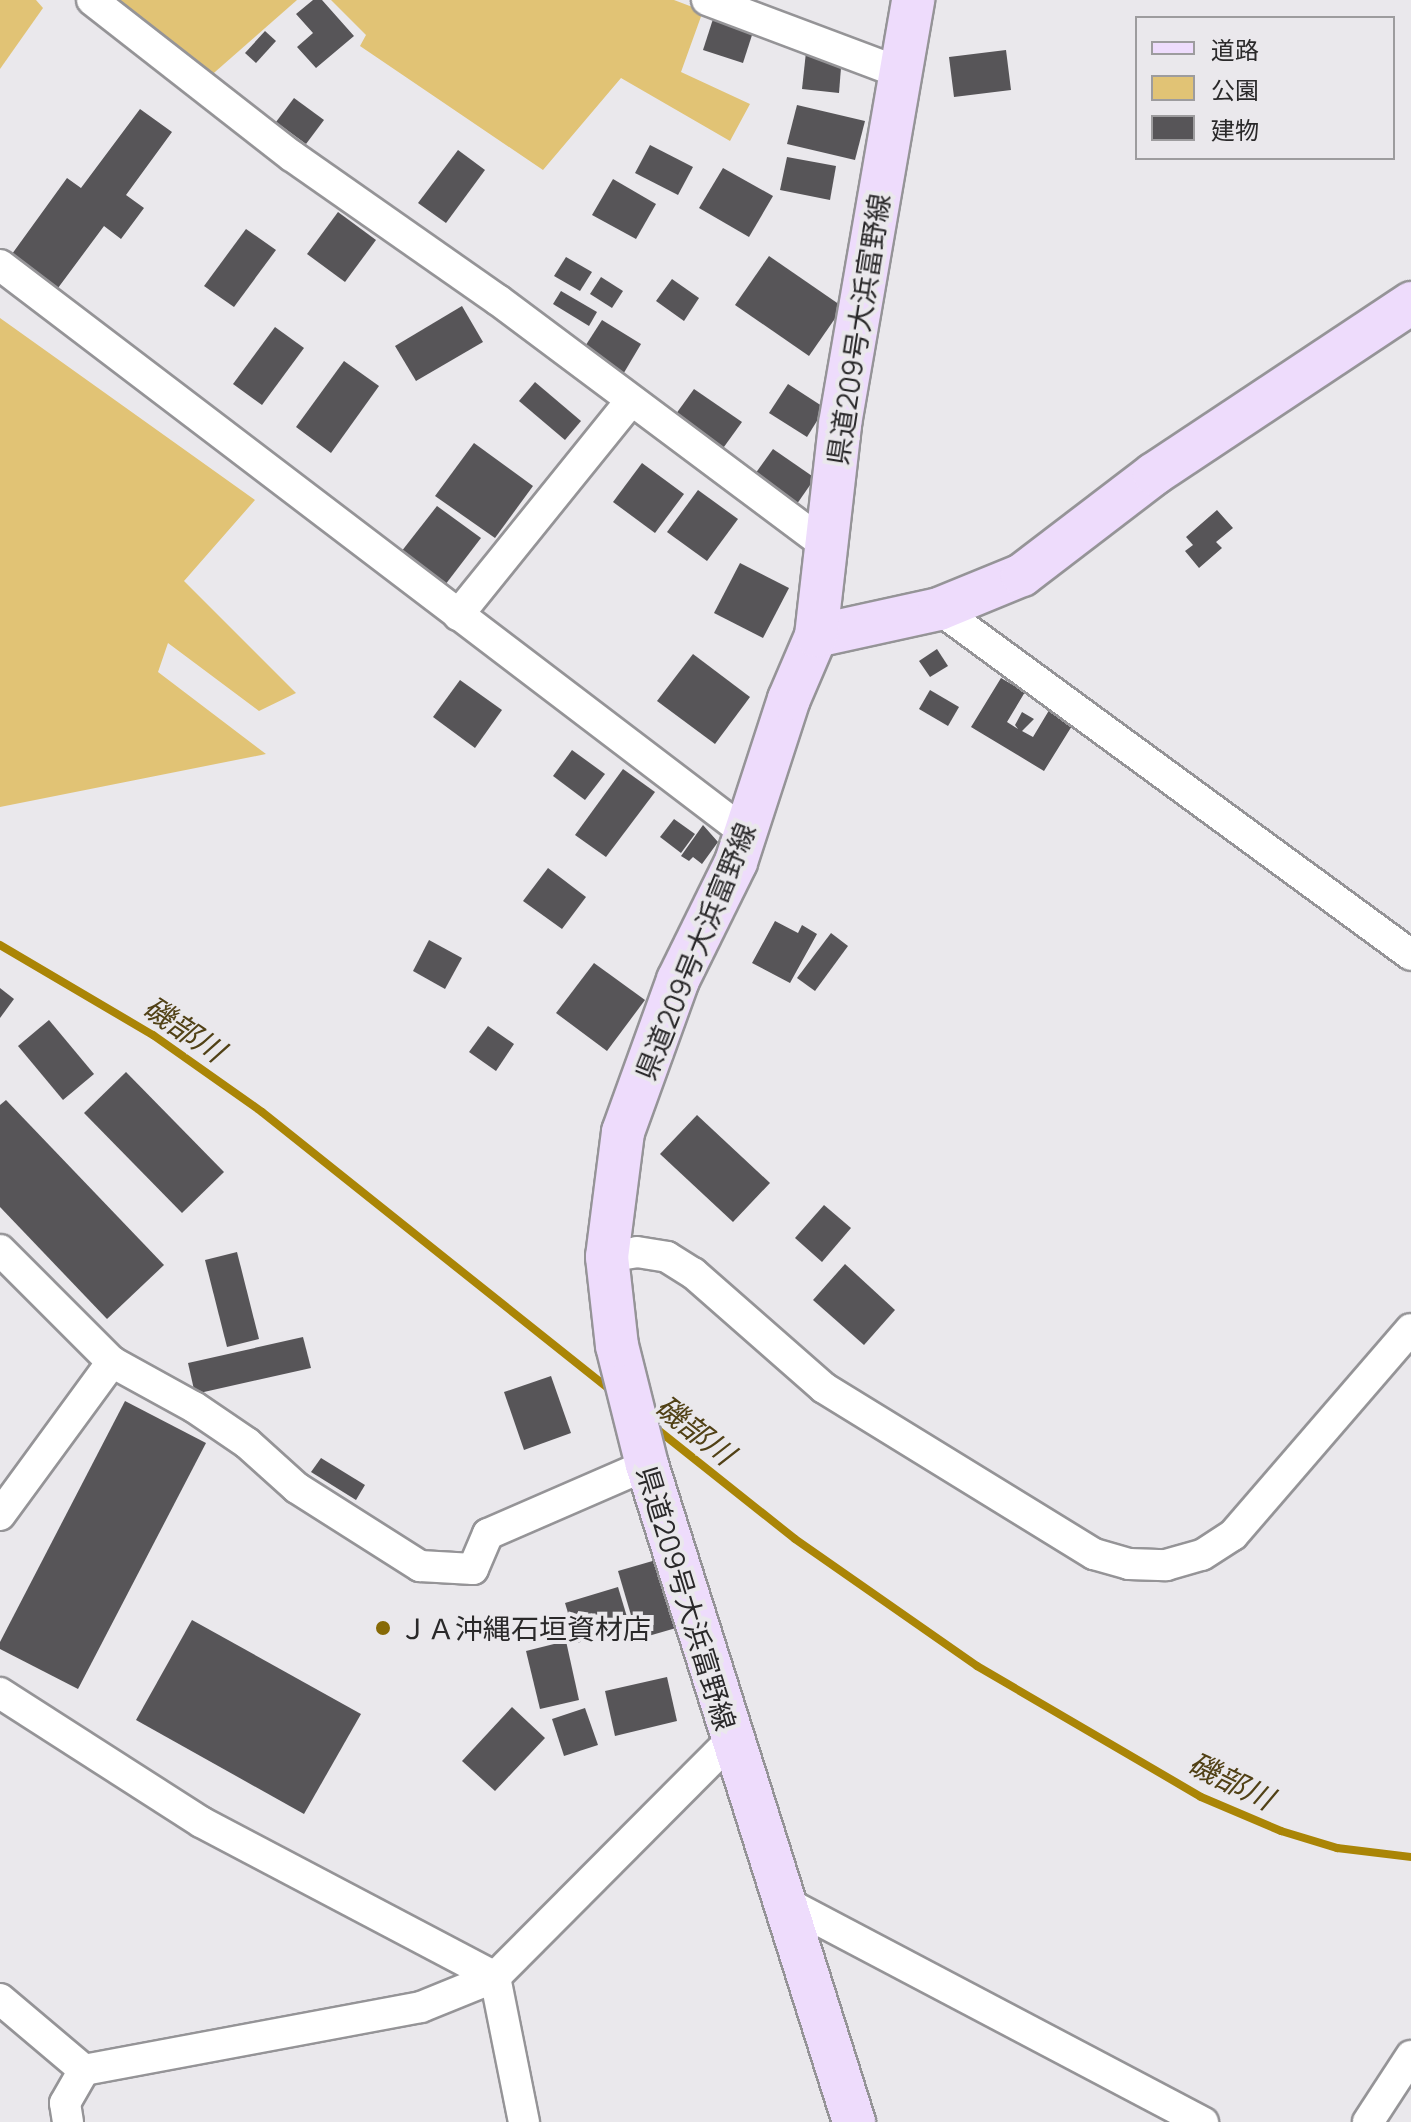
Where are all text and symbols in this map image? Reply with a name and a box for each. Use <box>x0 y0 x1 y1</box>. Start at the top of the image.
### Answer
legend <box>1135 16 1395 160</box>
text: 道路 <box>1211 33 1259 66</box>
text: 公園 <box>1211 73 1259 106</box>
text: 建物 <box>1211 113 1259 146</box>
street label: 県道209号大浜富野線 <box>820 191 896 467</box>
street label: 県道209号大浜富野線 <box>628 817 762 1085</box>
water label: 磯部川 <box>137 989 231 1069</box>
water label: 磯部川 <box>648 1388 742 1472</box>
street label: 県道209号大浜富野線 <box>631 1462 743 1734</box>
place label: ＪＡ沖縄石垣資材店 <box>399 1611 651 1645</box>
marker: ＪＡ沖縄石垣資材店 <box>374 1619 392 1637</box>
water label: 磯部川 <box>1183 1745 1279 1817</box>

